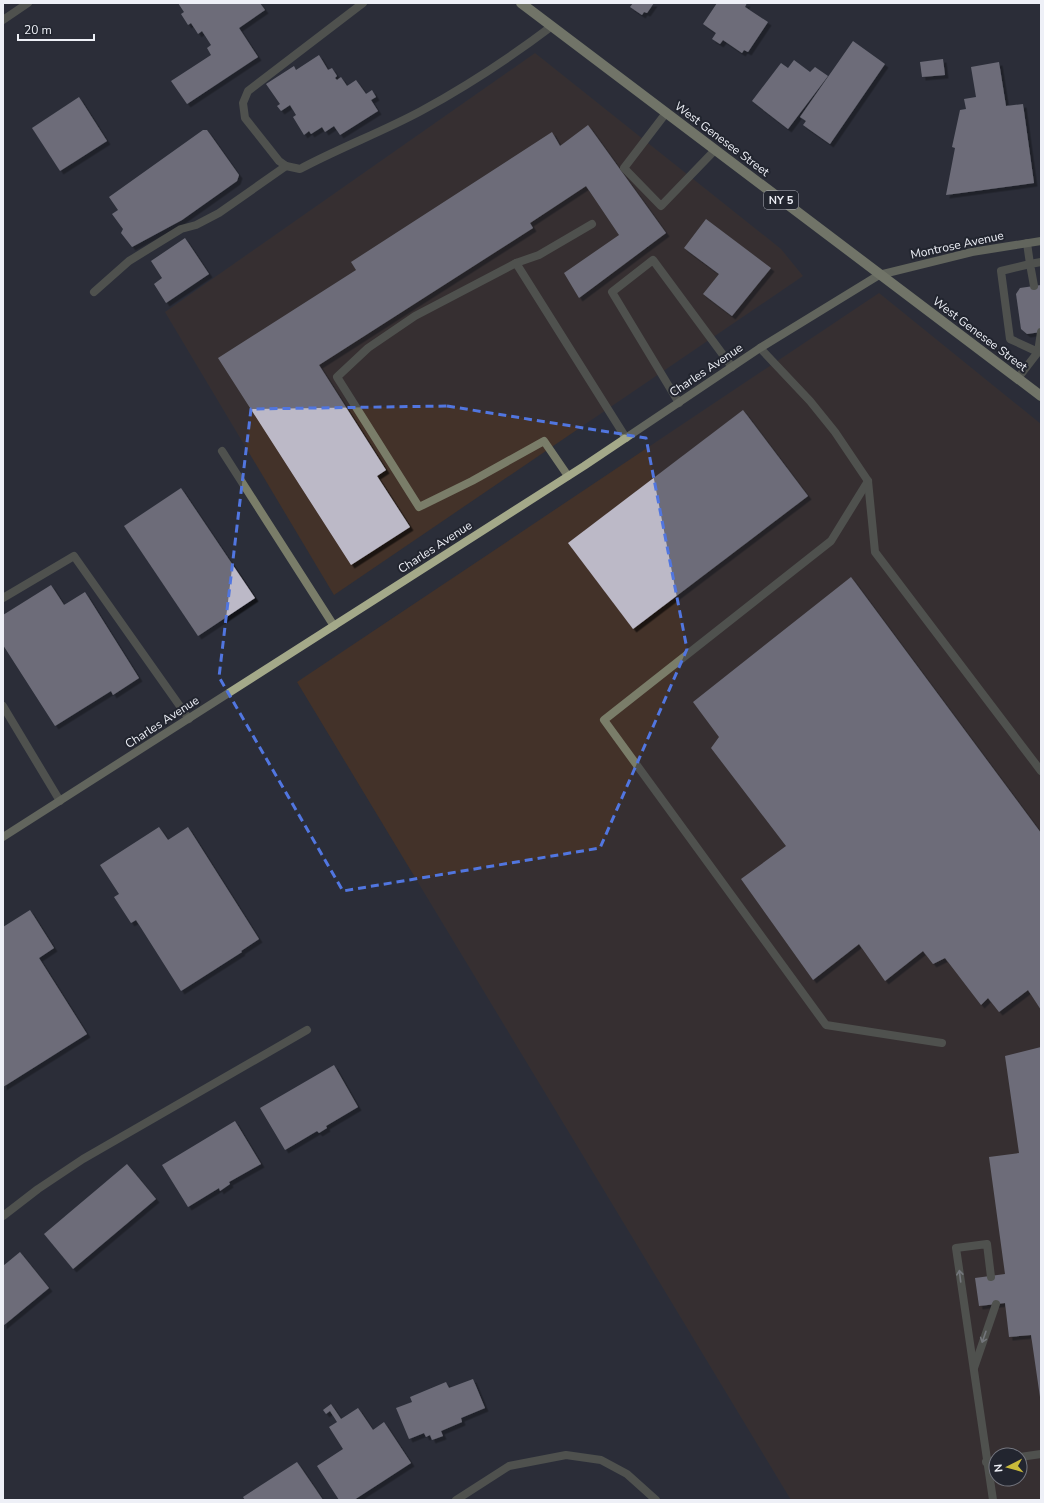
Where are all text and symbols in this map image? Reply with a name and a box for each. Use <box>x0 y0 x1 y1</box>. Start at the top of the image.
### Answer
scale bar <box>18 16 94 42</box>
text: 20 m <box>24 22 52 38</box>
street label: West Genesee Street <box>671 98 773 180</box>
road number: NY 5 <box>764 191 798 209</box>
street label: Montrose Avenue <box>909 227 1005 263</box>
street label: West Genesee Street <box>929 293 1031 375</box>
street label: Charles Avenue <box>666 340 746 400</box>
street label: Charles Avenue <box>395 517 475 577</box>
street label: Charles Avenue <box>122 692 202 752</box>
one-way arrow <box>956 1270 964 1283</box>
one-way arrow <box>980 1331 987 1344</box>
north arrow <box>988 1447 1028 1487</box>
text: N <box>991 1463 1006 1473</box>

